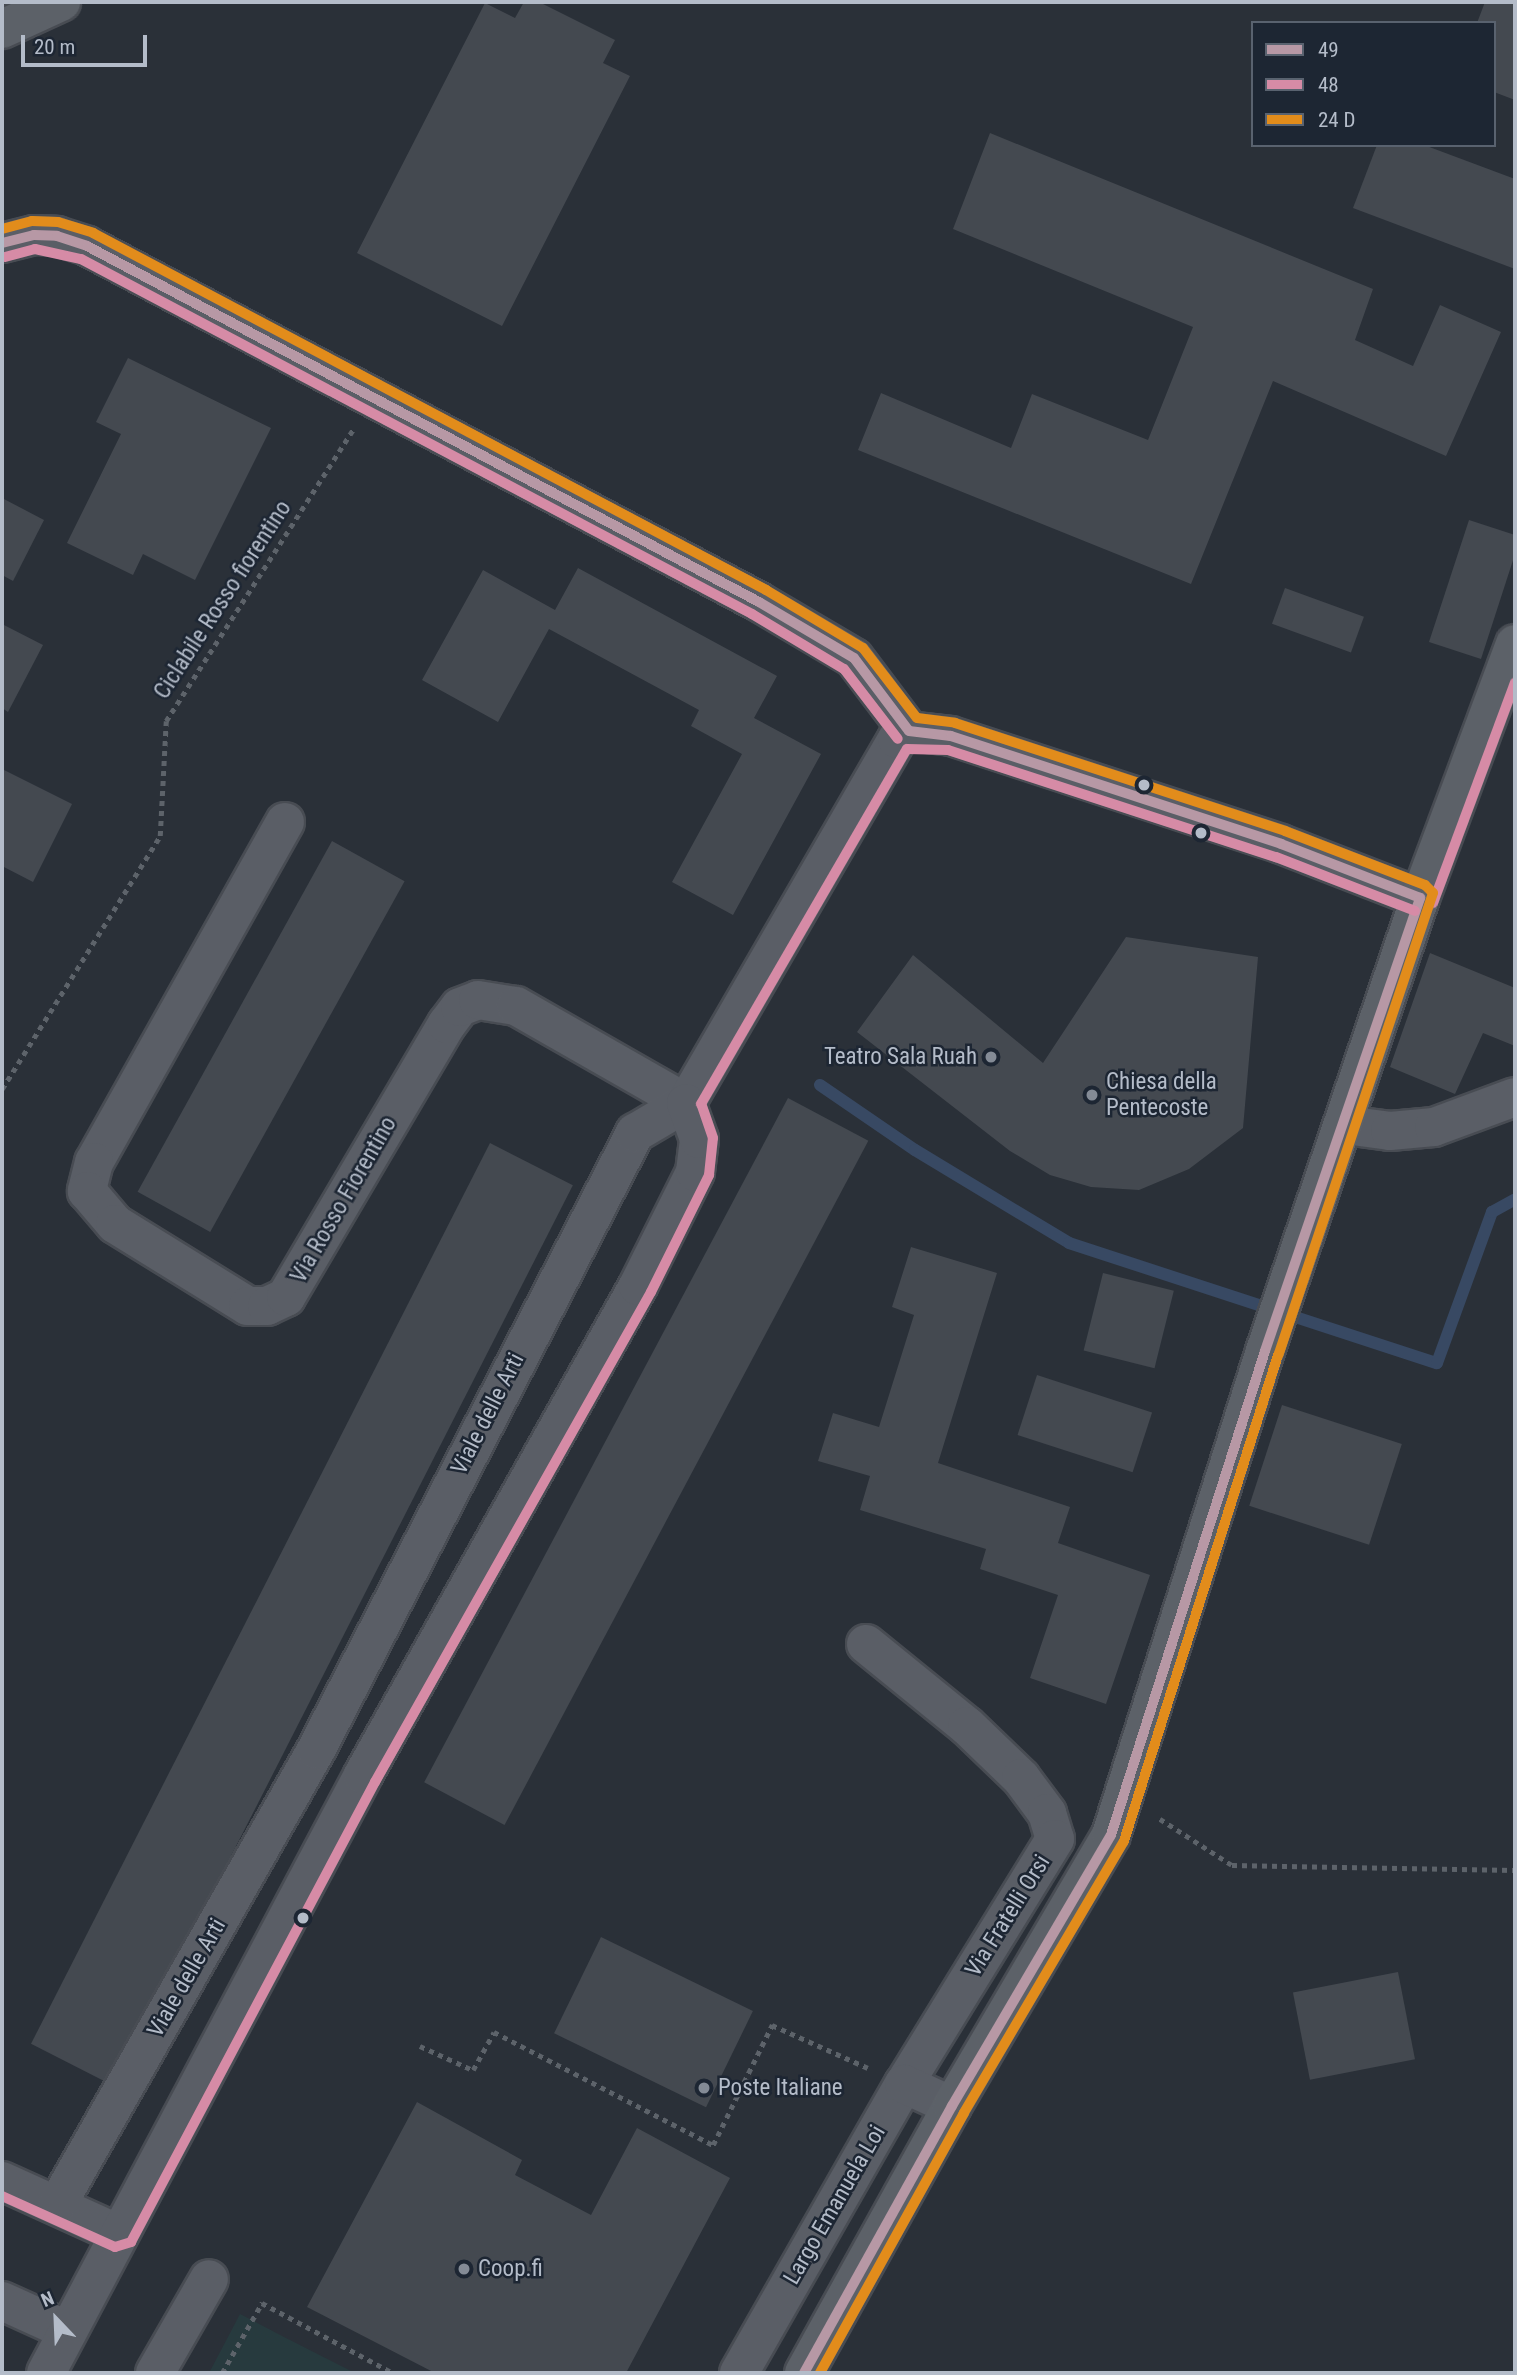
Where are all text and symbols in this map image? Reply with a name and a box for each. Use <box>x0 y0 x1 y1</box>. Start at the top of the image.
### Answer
scale bar <box>24 21 150 65</box>
legend <box>1251 21 1496 147</box>
text: 20 m <box>34 35 75 59</box>
text: 49 <box>1318 38 1339 62</box>
text: 48 <box>1318 73 1339 97</box>
text: 24 D <box>1318 108 1356 132</box>
street label: Ciclabile Rosso fiorentino <box>149 496 297 704</box>
unlabelled marker <box>1137 778 1151 792</box>
unlabelled marker <box>1194 826 1208 840</box>
place label: Teatro Sala Ruah <box>824 1043 977 1071</box>
marker: Teatro Sala Ruah <box>983 1049 999 1065</box>
place label: Chiesa della Pentecoste <box>1106 1068 1217 1122</box>
marker: Chiesa della Pentecoste <box>1084 1087 1100 1103</box>
street label: Via Rosso Fiorentino <box>285 1112 403 1288</box>
street label: Viale delle Arti <box>446 1349 530 1479</box>
street label: Via Fratelli Orsi <box>960 1850 1056 1982</box>
unlabelled marker <box>296 1911 310 1925</box>
street label: Viale delle Arti <box>142 1914 232 2042</box>
place label: Poste Italiane <box>718 2074 843 2102</box>
marker: Poste Italiane <box>696 2080 712 2096</box>
street label: Largo Emanuela Loi <box>778 2121 892 2289</box>
place label: Coop.fi <box>478 2255 543 2283</box>
marker: Coop.fi <box>456 2261 472 2277</box>
north arrow <box>21 2284 91 2354</box>
text: N <box>38 2286 57 2312</box>

